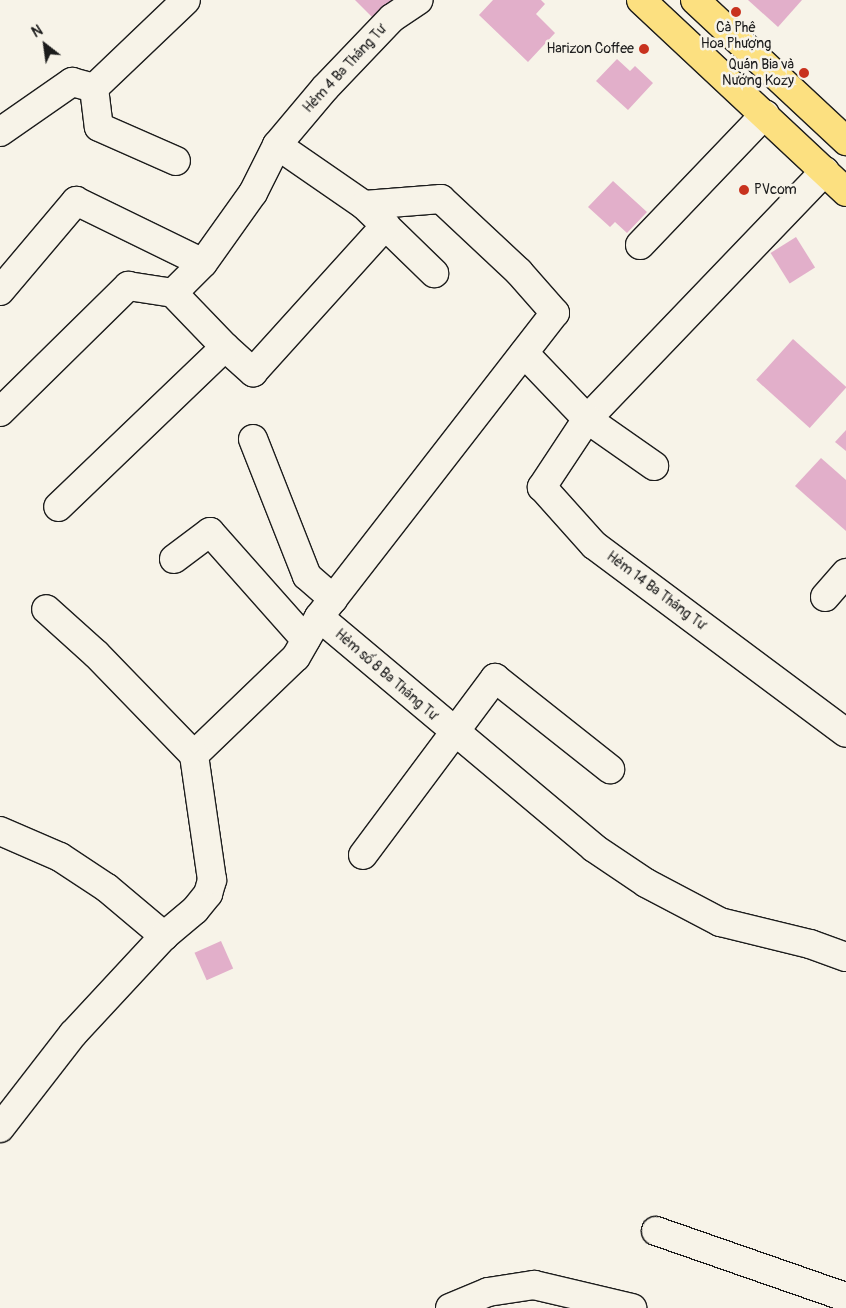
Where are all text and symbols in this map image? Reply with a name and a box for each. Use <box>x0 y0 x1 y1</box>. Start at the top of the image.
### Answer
marker: Cà Phê Hoa Phượng <box>730 6 742 18</box>
north arrow <box>20 20 70 70</box>
place label: Cà Phê Hoa Phượng <box>701 20 771 52</box>
street label: Hẻm 4 Ba Tháng Tư <box>300 21 390 117</box>
text: N <box>29 22 46 41</box>
place label: Harizon Coffee <box>546 41 634 57</box>
marker: Harizon Coffee <box>638 43 650 55</box>
place label: Quán Bia và Nướng Kozy <box>722 57 794 90</box>
marker: Quán Bia và Nướng Kozy <box>798 67 810 79</box>
place label: PVcom <box>754 182 797 198</box>
marker: PVcom <box>738 184 750 196</box>
street label: Hẻm 14 Ba Tháng Tư <box>603 548 709 634</box>
street label: Hẻm số 8 Ba Tháng Tư <box>331 626 441 724</box>

